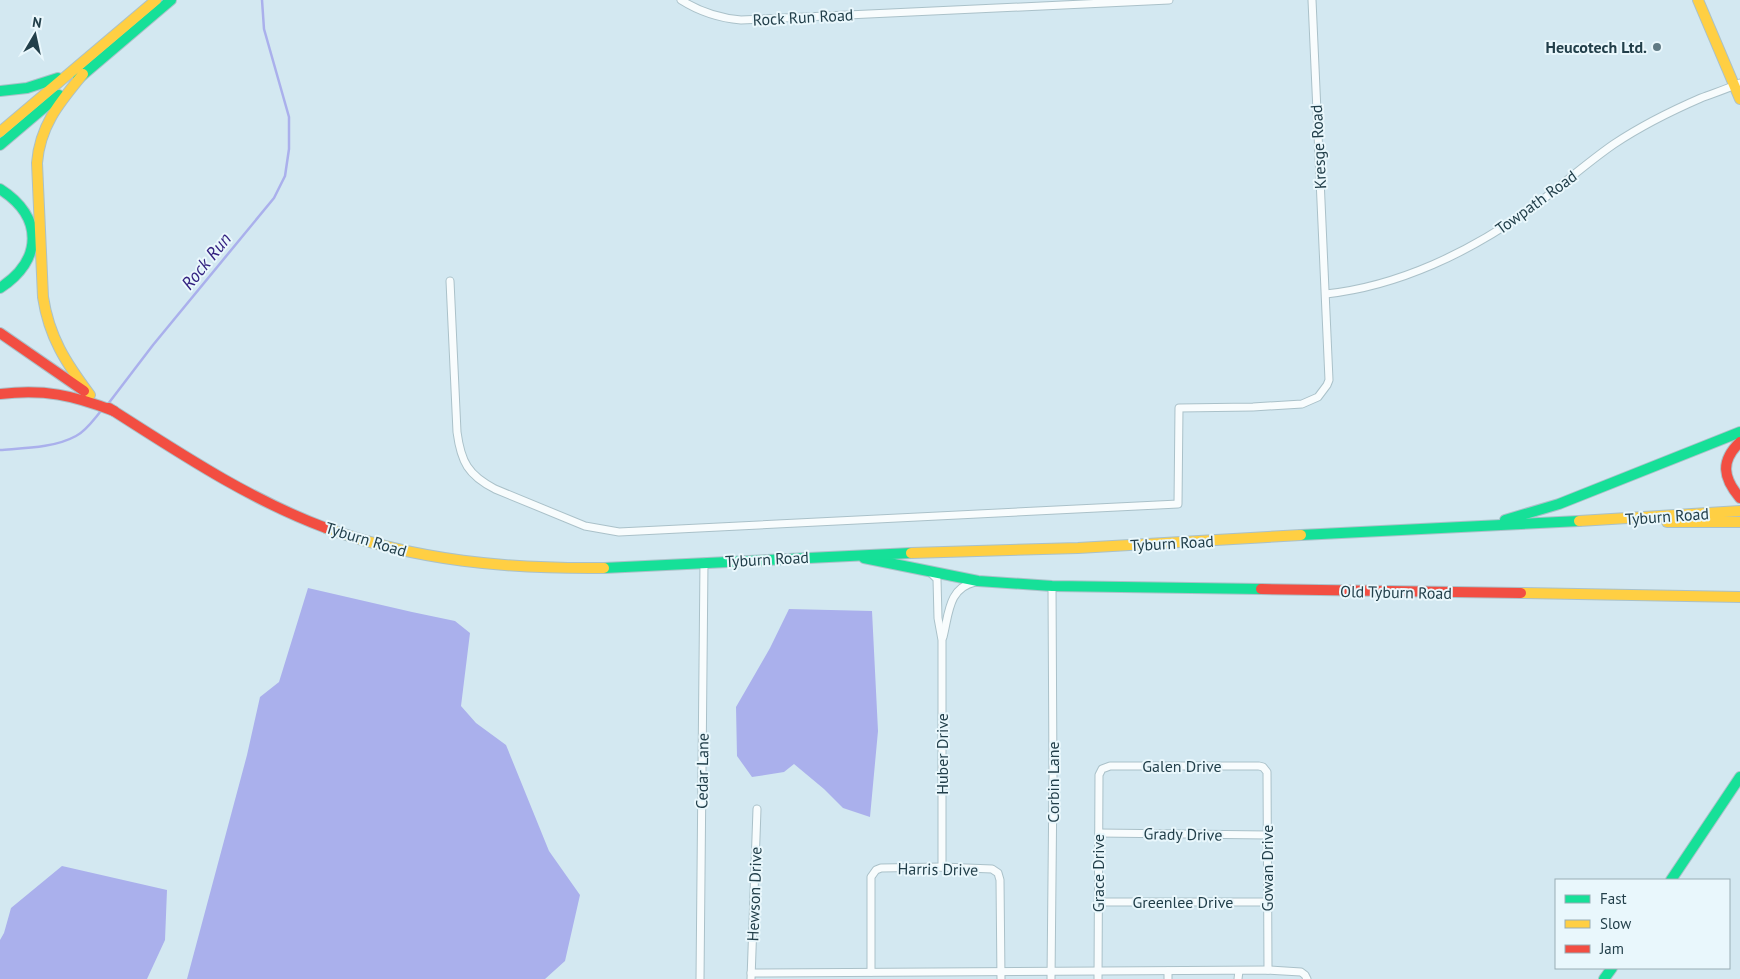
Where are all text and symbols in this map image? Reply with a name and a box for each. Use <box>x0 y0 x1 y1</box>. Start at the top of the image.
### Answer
street label: Rock Run Road <box>752 4 854 30</box>
north arrow <box>10 10 60 60</box>
text: N <box>31 13 43 32</box>
place label: Heucotech Ltd. <box>1546 37 1647 57</box>
marker: Heucotech Ltd. <box>1651 41 1663 53</box>
street label: Kresge Road <box>1306 104 1330 190</box>
street label: Towpath Road <box>1491 166 1581 238</box>
water label: Rock Run <box>176 228 236 294</box>
street label: Tyburn Road <box>1624 503 1710 529</box>
street label: Tyburn Road <box>323 517 409 561</box>
street label: Tyburn Road <box>1130 531 1214 555</box>
street label: Tyburn Road <box>725 547 809 571</box>
street label: Old Tyburn Road <box>1340 581 1452 603</box>
street label: Huber Drive <box>932 713 952 795</box>
street label: Cedar Lane <box>691 733 713 809</box>
street label: Corbin Lane <box>1043 741 1063 823</box>
street label: Galen Drive <box>1142 756 1222 776</box>
street label: Grady Drive <box>1143 823 1223 845</box>
street label: Gowan Drive <box>1257 825 1277 911</box>
street label: Grace Drive <box>1088 834 1108 912</box>
street label: Hewson Drive <box>742 846 766 942</box>
street label: Harris Drive <box>897 858 979 880</box>
legend <box>1555 879 1730 969</box>
text: Fast <box>1600 889 1627 908</box>
street label: Greenlee Drive <box>1133 892 1233 912</box>
text: Slow <box>1600 914 1631 933</box>
text: Jam <box>1599 939 1624 958</box>

